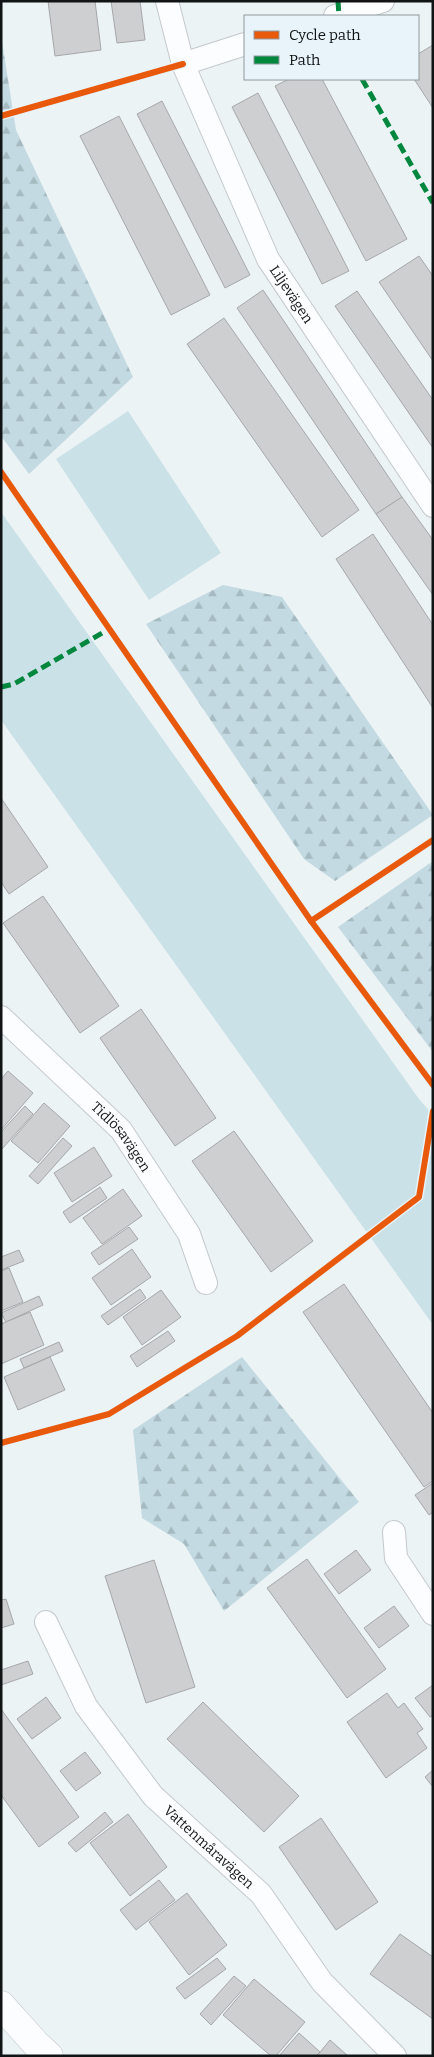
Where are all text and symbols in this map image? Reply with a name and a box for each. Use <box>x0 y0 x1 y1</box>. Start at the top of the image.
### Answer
legend <box>244 15 419 80</box>
text: Cycle path <box>289 26 361 44</box>
text: Path <box>289 51 321 69</box>
street label: Liljevägen <box>266 262 317 327</box>
street label: Tidlösavägen <box>87 1098 154 1175</box>
street label: Vattenmåravägen <box>160 1802 257 1893</box>

